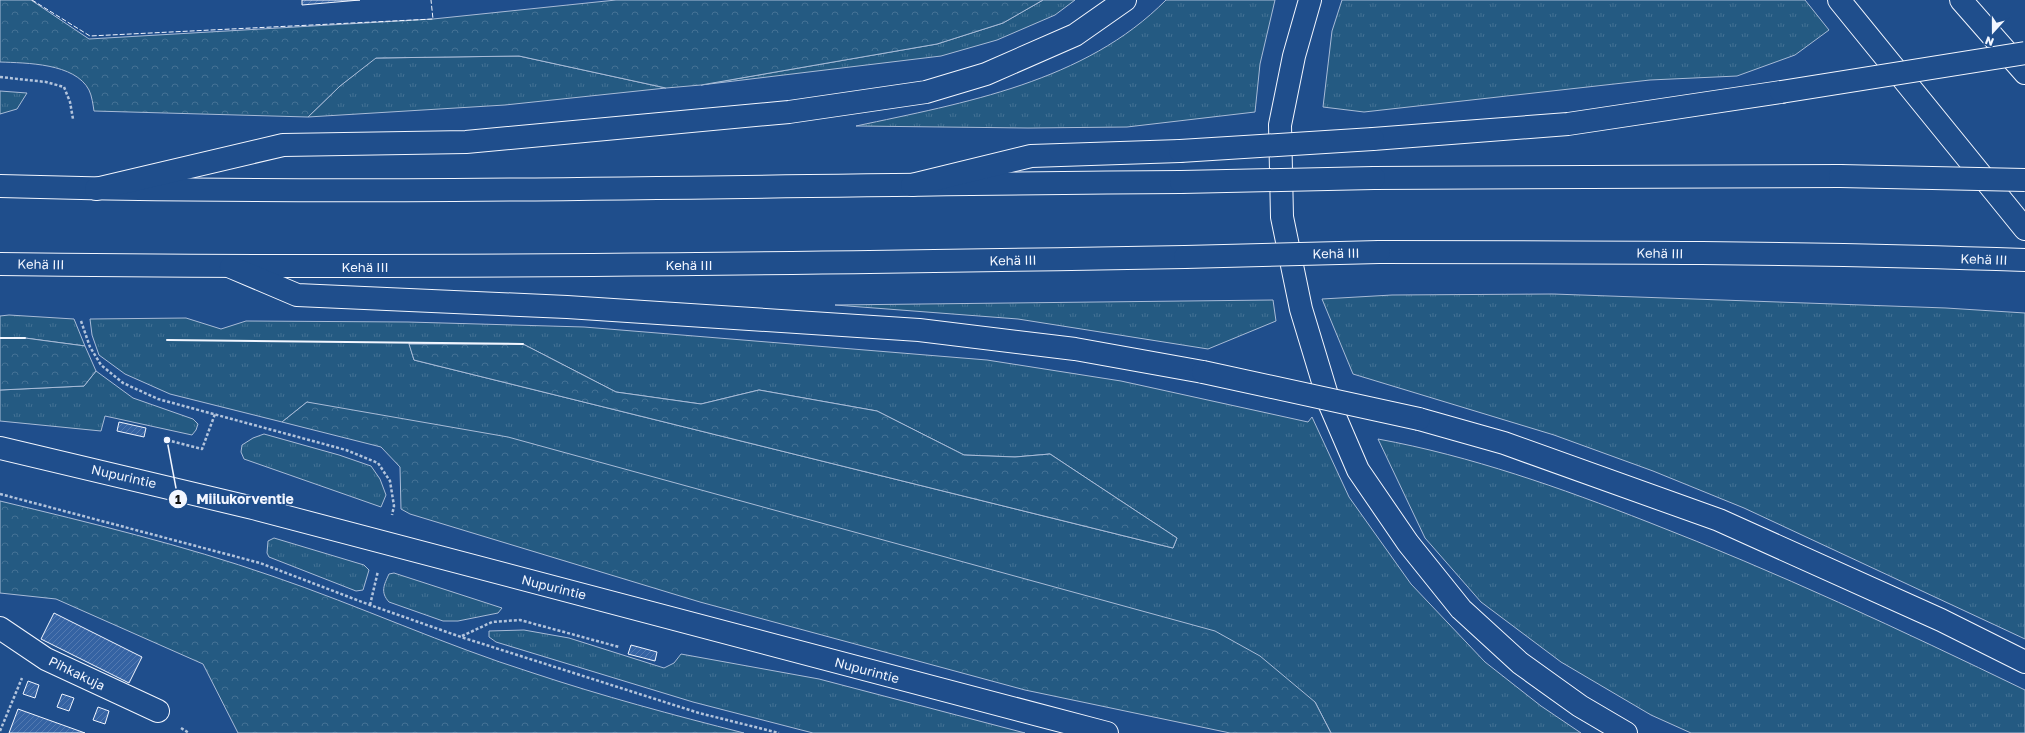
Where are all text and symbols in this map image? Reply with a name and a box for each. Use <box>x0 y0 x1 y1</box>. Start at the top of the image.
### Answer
north arrow <box>1973 12 2013 52</box>
text: N <box>1983 34 1995 49</box>
street label: Kehä III <box>1312 245 1360 261</box>
street label: Kehä III <box>1636 245 1684 261</box>
street label: Kehä III <box>1960 250 2008 268</box>
street label: Kehä III <box>989 252 1037 268</box>
street label: Kehä III <box>17 256 65 272</box>
street label: Kehä III <box>665 257 713 273</box>
street label: Kehä III <box>341 259 389 275</box>
street label: Nupurintie <box>90 461 158 491</box>
callout: Miilukorventie <box>168 486 302 512</box>
text: Miilukorventie <box>196 490 294 507</box>
text: 1 <box>175 492 181 507</box>
street label: Nupurintie <box>520 571 588 603</box>
street label: Pihkakuja <box>46 653 108 693</box>
street label: Nupurintie <box>833 654 901 686</box>

